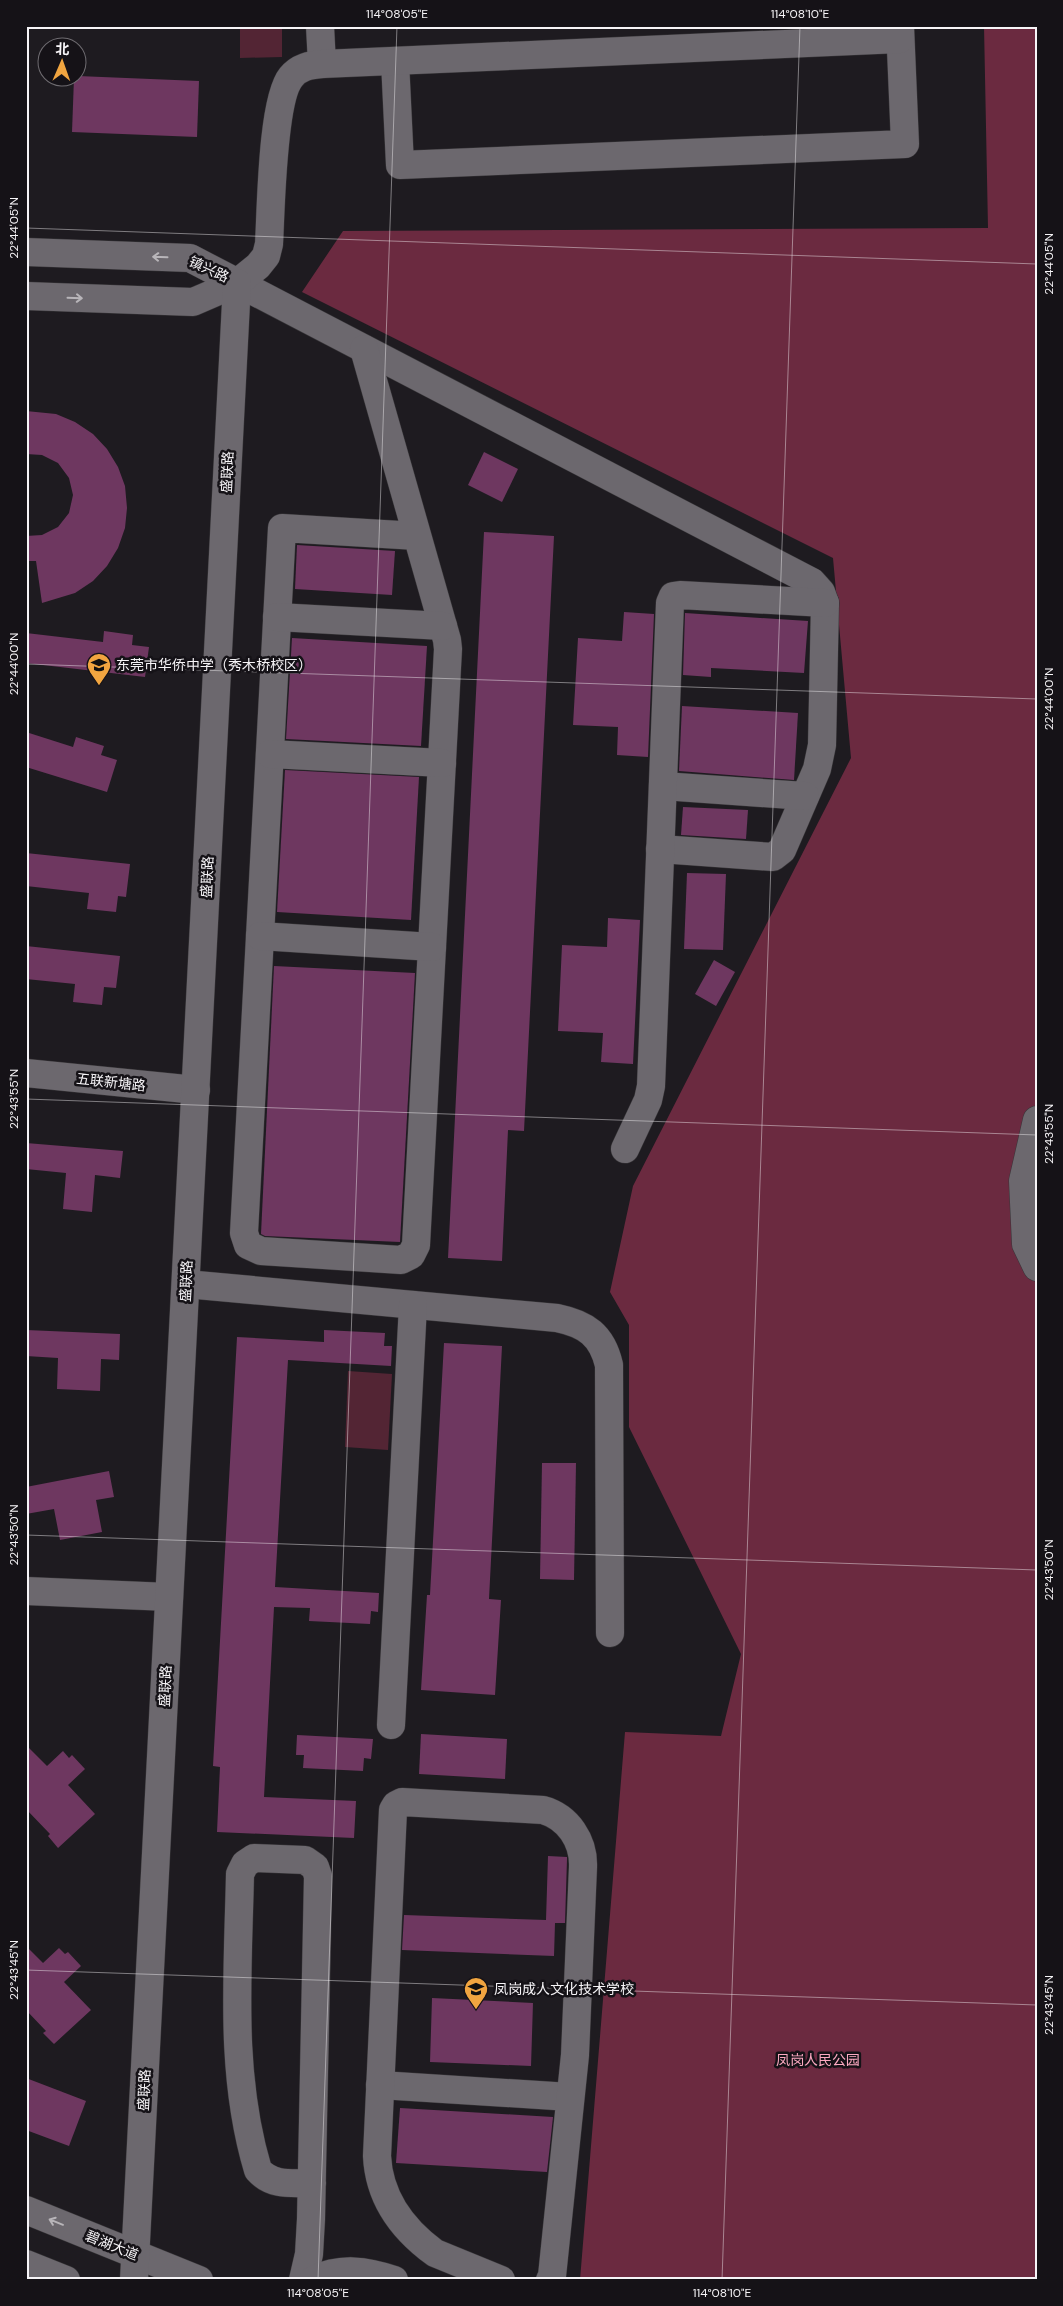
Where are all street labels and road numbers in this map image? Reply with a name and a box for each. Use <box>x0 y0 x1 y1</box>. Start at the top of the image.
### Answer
street label: 镇兴路 <box>186 252 232 286</box>
street label: 盛联路 <box>217 451 237 493</box>
street label: 盛联路 <box>197 856 217 898</box>
street label: 五联新塘路 <box>75 1069 147 1095</box>
street label: 盛联路 <box>176 1260 196 1302</box>
street label: 盛联路 <box>155 1665 175 1707</box>
street label: 盛联路 <box>134 2069 154 2111</box>
street label: 碧湖大道 <box>83 2226 141 2264</box>

